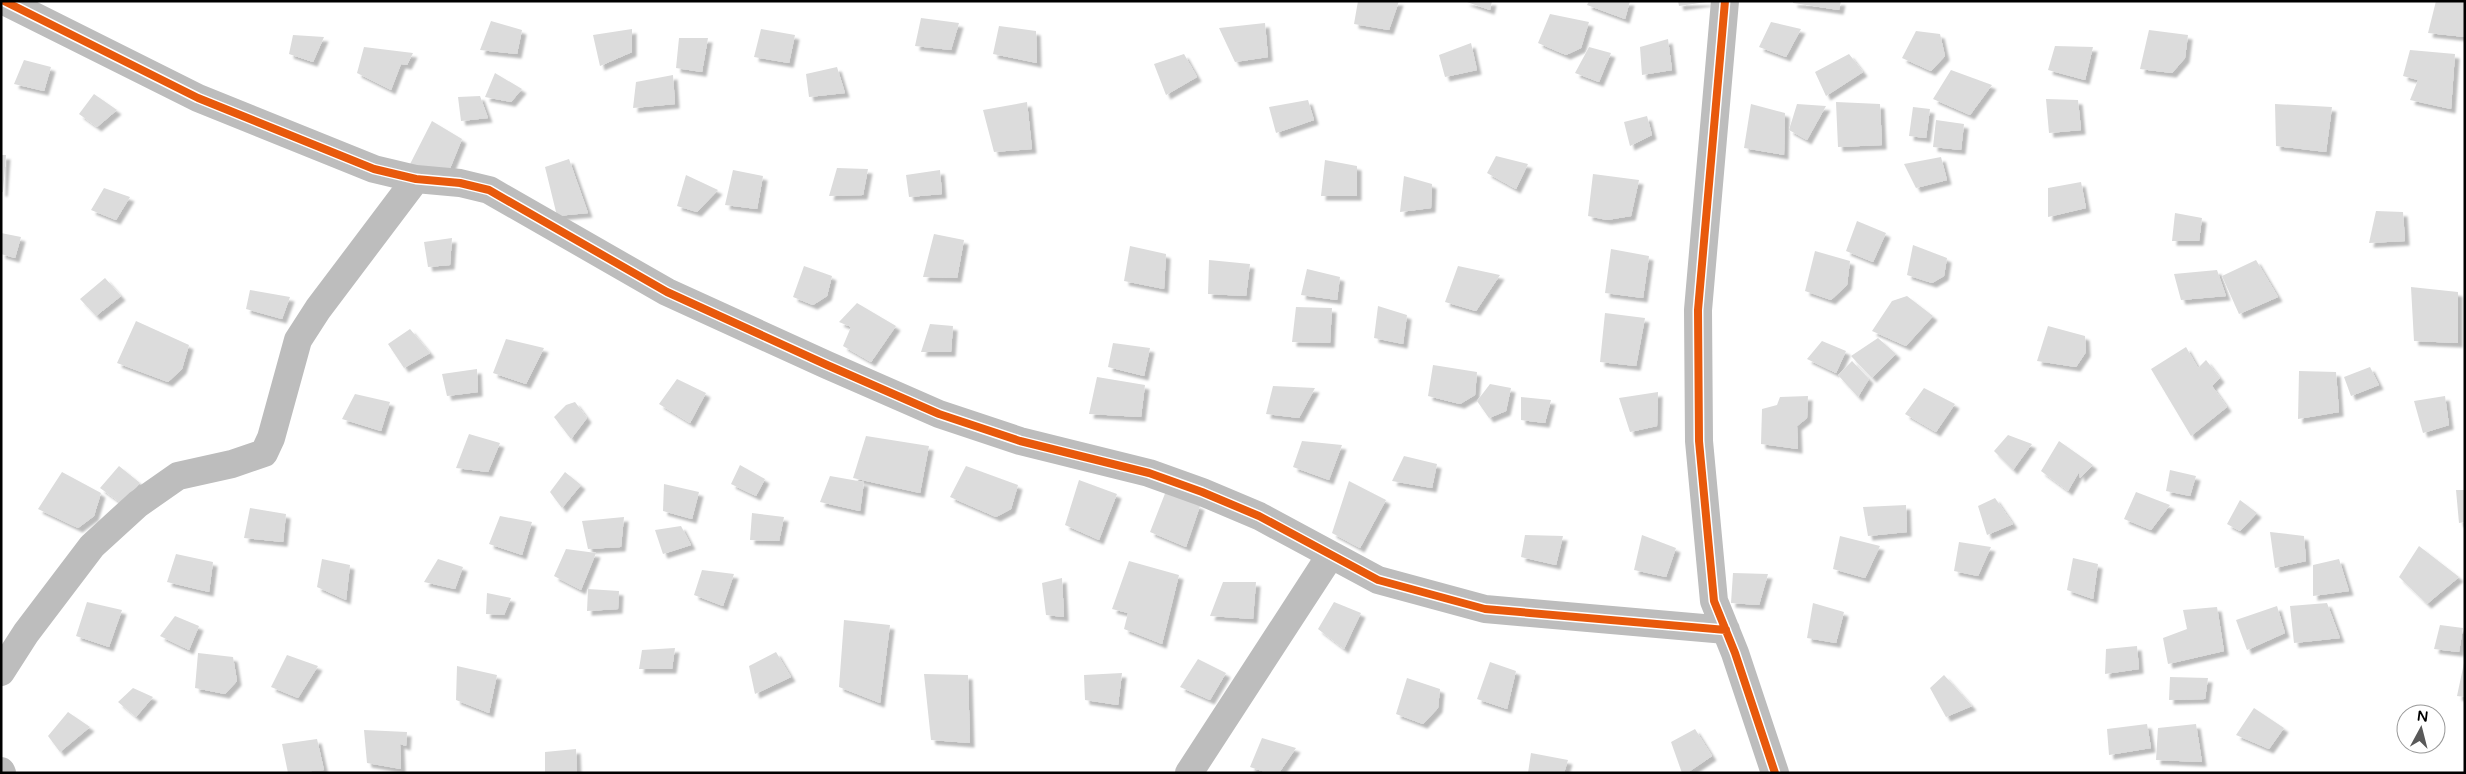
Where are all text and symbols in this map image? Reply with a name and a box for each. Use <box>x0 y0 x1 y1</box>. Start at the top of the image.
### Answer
north arrow <box>2396 704 2446 754</box>
text: N <box>2416 707 2429 726</box>

